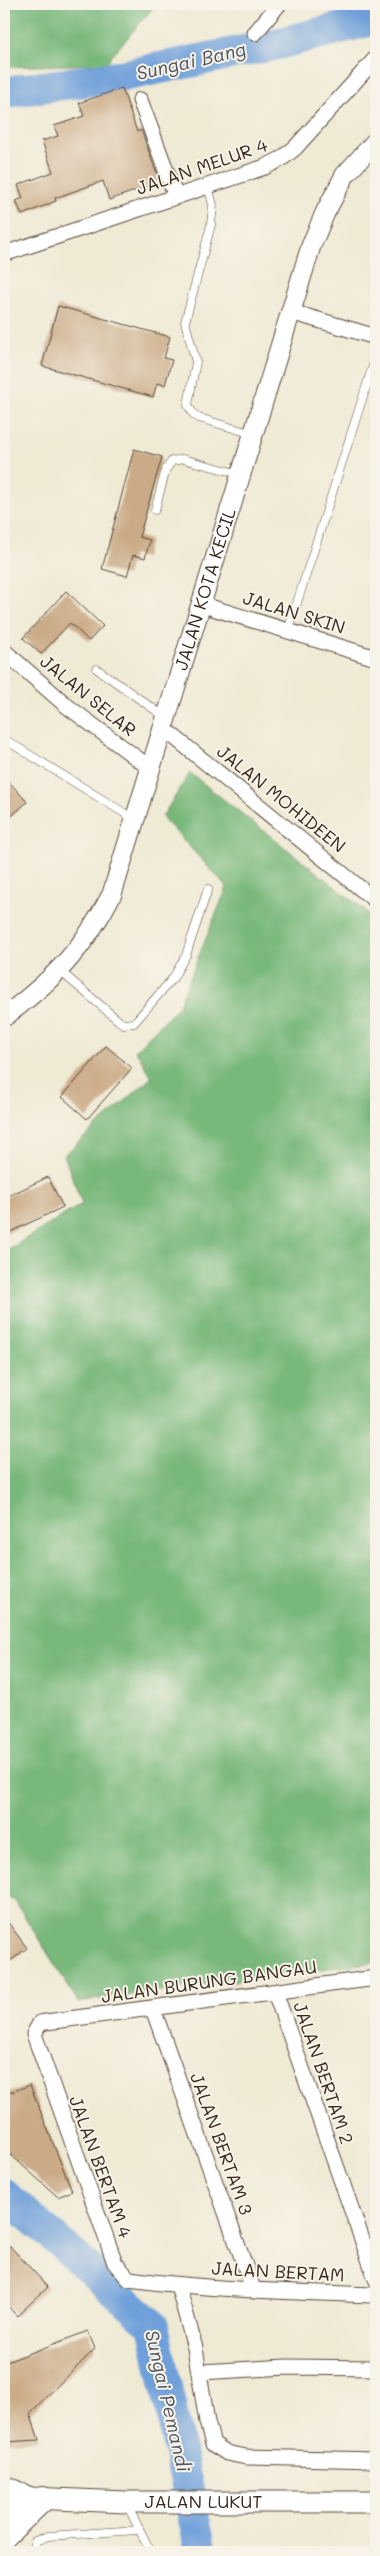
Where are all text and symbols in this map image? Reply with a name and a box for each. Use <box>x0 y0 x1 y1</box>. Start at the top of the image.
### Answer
water label: Sungai Bang <box>134 36 248 85</box>
street label: JALAN MELUR 4 <box>133 132 271 200</box>
street label: JALAN KOTA KECIL <box>168 505 241 673</box>
street label: JALAN SKIN <box>240 585 348 639</box>
street label: JALAN SELAR <box>36 649 142 741</box>
street label: JALAN MOHIDEEN <box>212 739 351 858</box>
street label: JALAN BURUNG BANGAU <box>100 1954 318 2008</box>
street label: JALAN BERTAM 2 <box>288 1998 360 2147</box>
street label: JALAN BERTAM 3 <box>185 2069 259 2218</box>
street label: JALAN BERTAM 4 <box>64 2092 138 2241</box>
street label: JALAN BERTAM <box>211 2256 345 2286</box>
water label: Sungai Pemandi <box>140 2327 197 2475</box>
street label: JALAN LUKUT <box>144 2489 262 2513</box>

